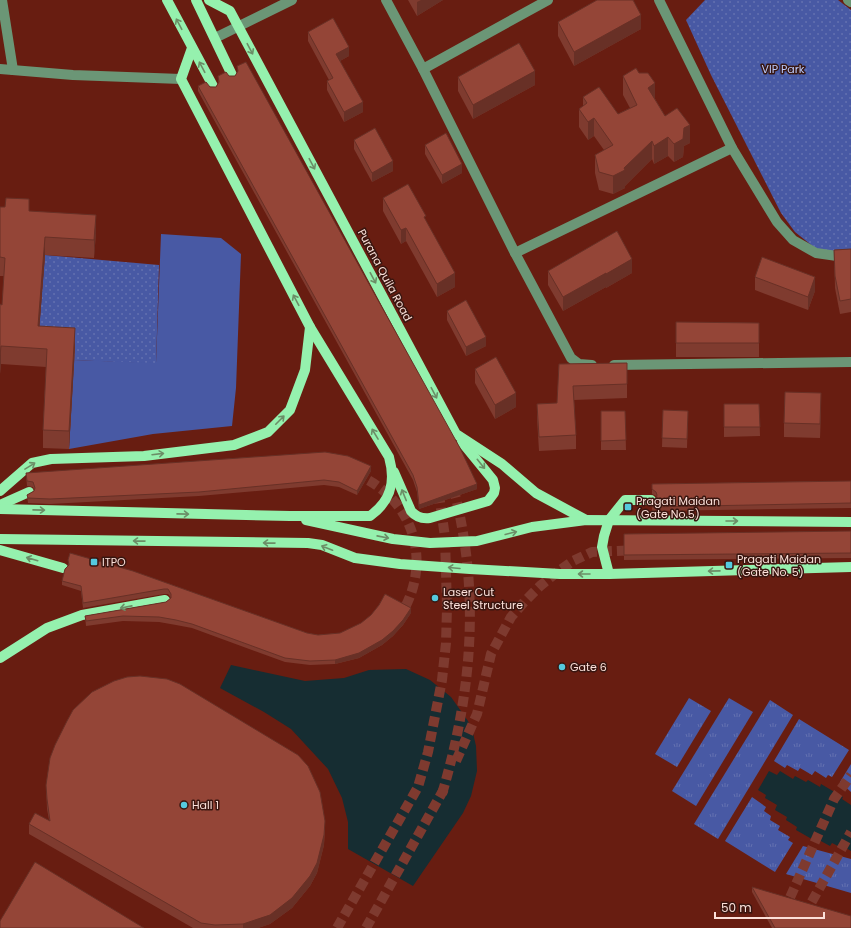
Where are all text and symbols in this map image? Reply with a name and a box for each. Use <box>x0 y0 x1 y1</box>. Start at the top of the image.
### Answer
one-way arrow <box>175 18 182 30</box>
one-way arrow <box>247 43 255 55</box>
one-way arrow <box>198 61 205 73</box>
park label: VIP Park <box>761 61 805 77</box>
one-way arrow <box>308 158 316 170</box>
street label: Purana Quila Road <box>354 226 416 324</box>
one-way arrow <box>370 272 377 284</box>
one-way arrow <box>292 295 300 307</box>
one-way arrow <box>431 387 439 399</box>
one-way arrow <box>275 415 285 425</box>
one-way arrow <box>370 428 378 440</box>
one-way arrow <box>151 451 164 458</box>
one-way arrow <box>476 459 485 470</box>
one-way arrow <box>24 462 35 470</box>
one-way arrow <box>399 489 407 501</box>
place label: Pragati Maidan (Gate No.5) <box>636 493 720 522</box>
marker: Pragati Maidan (Gate No.5) <box>623 502 633 512</box>
one-way arrow <box>32 506 45 514</box>
one-way arrow <box>176 510 189 518</box>
one-way arrow <box>725 517 738 525</box>
one-way arrow <box>505 528 518 536</box>
one-way arrow <box>376 534 389 542</box>
one-way arrow <box>133 537 146 545</box>
one-way arrow <box>263 539 276 547</box>
one-way arrow <box>321 543 333 551</box>
place label: Pragati Maidan (Gate No. 5) <box>737 551 821 580</box>
place label: ITPO <box>102 554 126 570</box>
one-way arrow <box>25 555 38 562</box>
marker: ITPO <box>89 557 99 567</box>
marker: Pragati Maidan (Gate No. 5) <box>724 560 734 570</box>
one-way arrow <box>448 565 461 572</box>
one-way arrow <box>708 567 721 575</box>
one-way arrow <box>578 570 591 578</box>
place label: Laser Cut Steel Structure <box>443 584 523 613</box>
marker: Laser Cut Steel Structure <box>430 593 440 603</box>
one-way arrow <box>120 603 133 611</box>
place label: Gate 6 <box>570 659 607 675</box>
marker: Gate 6 <box>557 662 567 672</box>
place label: Hall 1 <box>192 797 219 813</box>
marker: Hall 1 <box>179 800 189 810</box>
scale bar <box>715 894 824 920</box>
text: 50 m <box>721 899 752 916</box>

